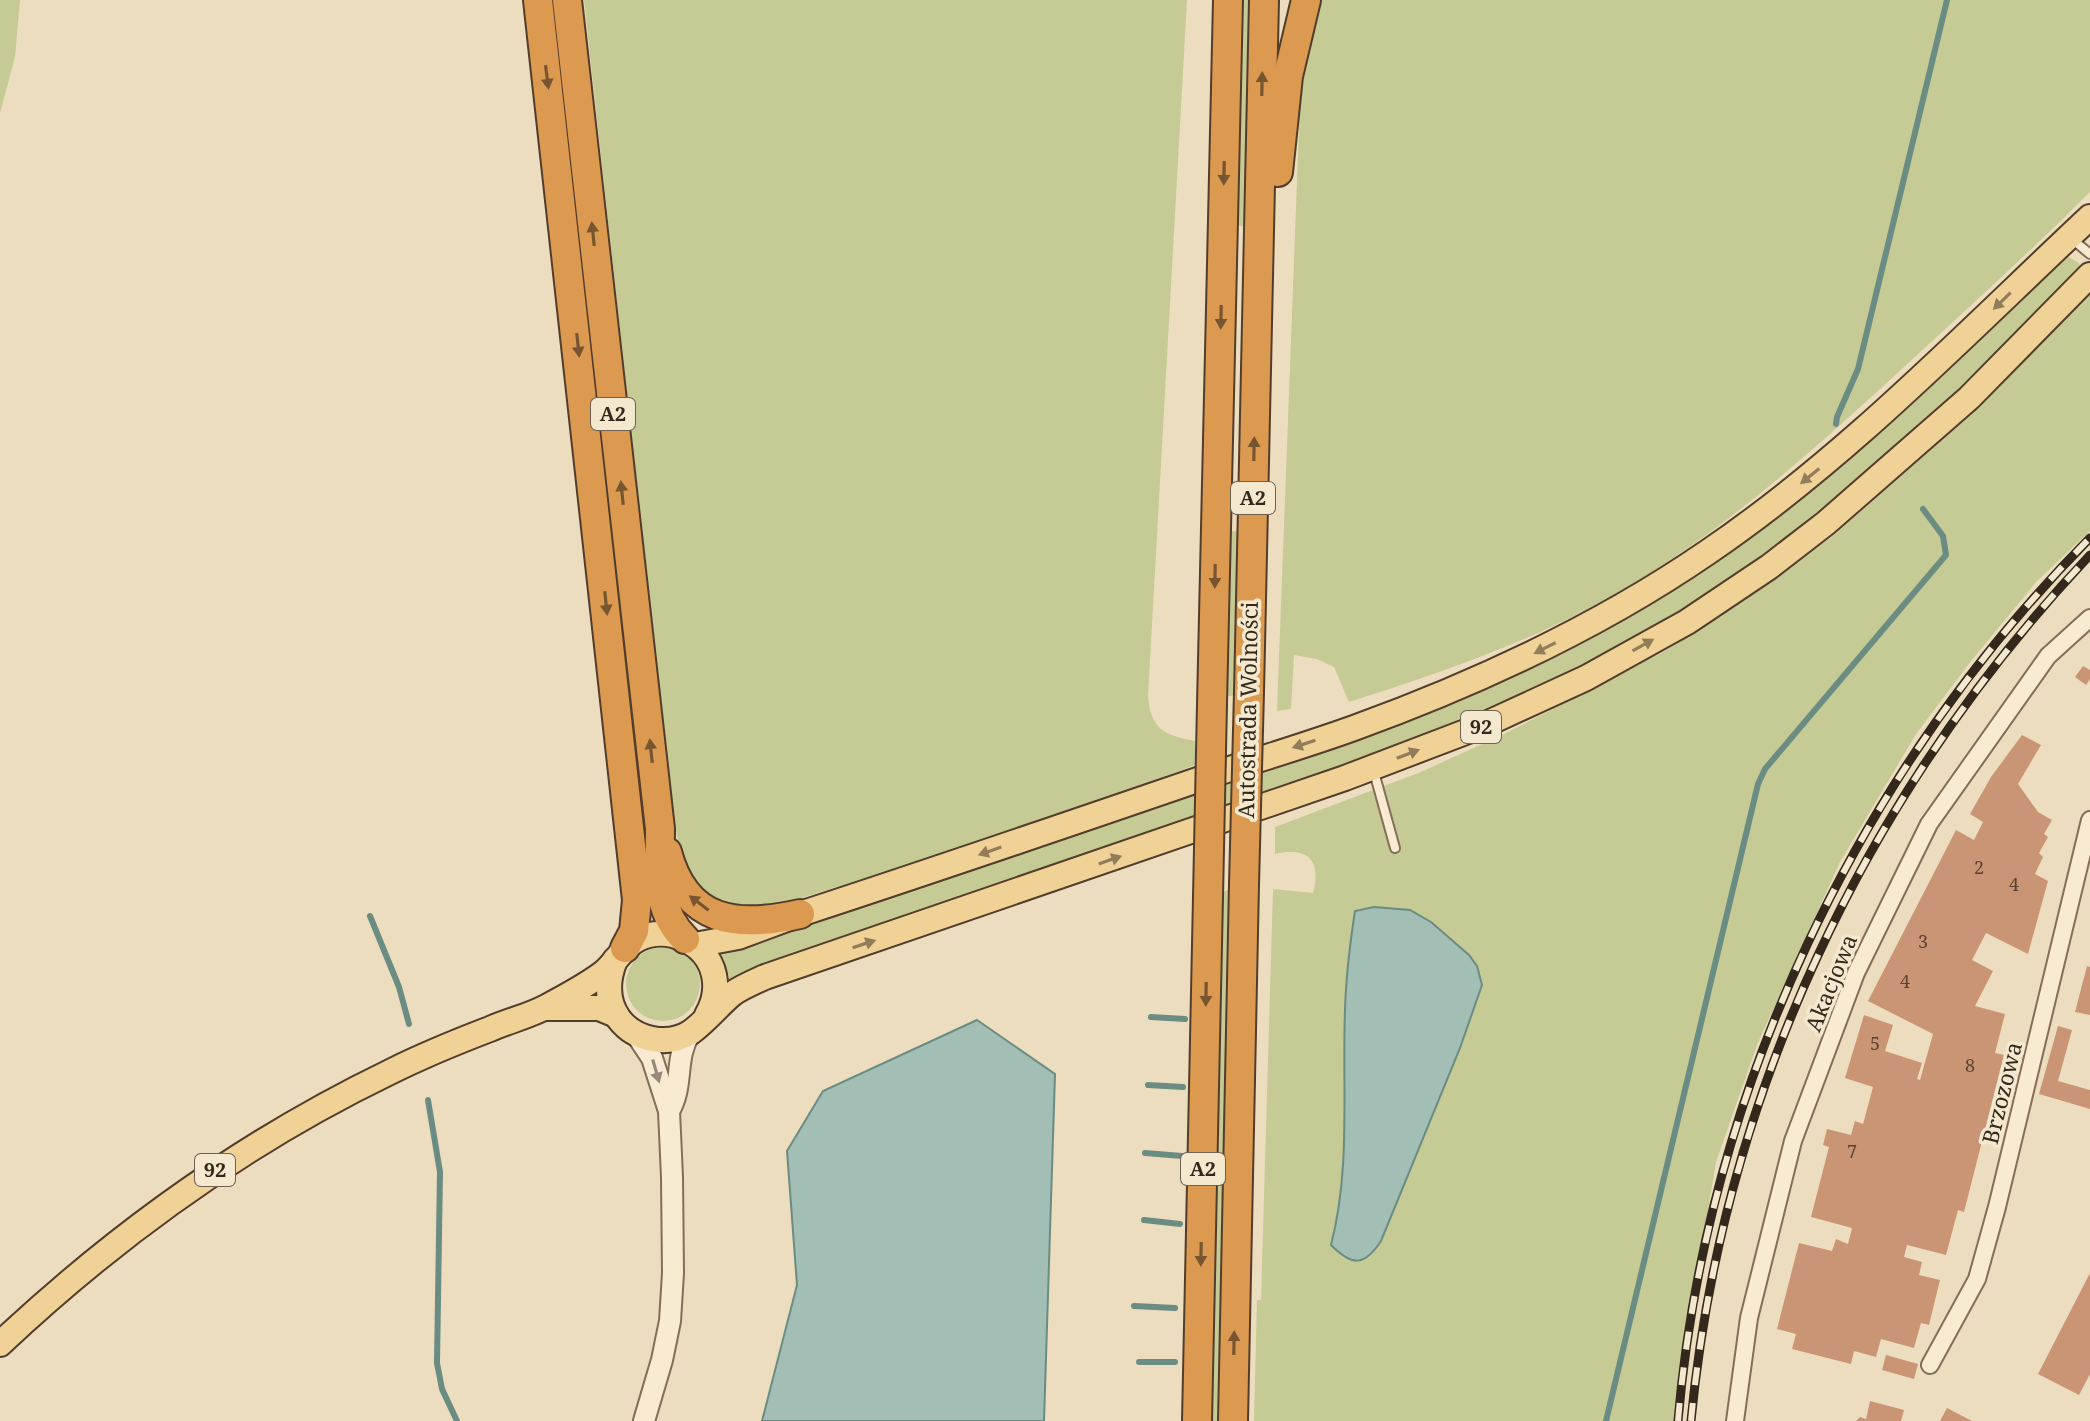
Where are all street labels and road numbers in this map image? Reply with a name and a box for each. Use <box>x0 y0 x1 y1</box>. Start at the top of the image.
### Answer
road number: A2 <box>591 398 635 430</box>
road number: A2 <box>1231 482 1275 514</box>
street label: Autostrada Wolności <box>1230 601 1264 819</box>
road number: 92 <box>1461 711 1501 743</box>
street label: Akacjowa <box>1797 930 1863 1036</box>
street label: Brzozowa <box>1974 1039 2028 1147</box>
road number: A2 <box>1181 1153 1225 1185</box>
road number: 92 <box>195 1154 235 1186</box>

